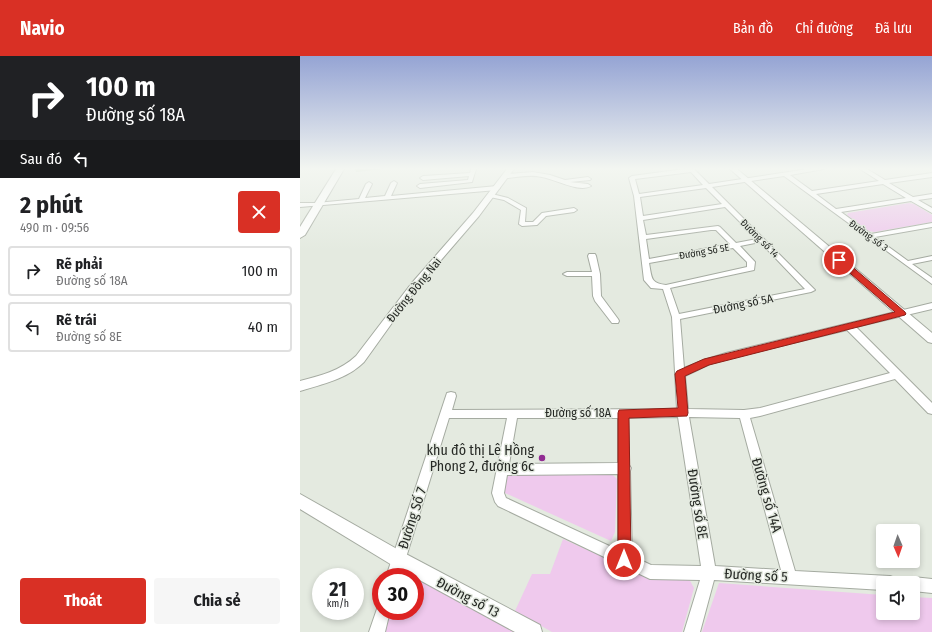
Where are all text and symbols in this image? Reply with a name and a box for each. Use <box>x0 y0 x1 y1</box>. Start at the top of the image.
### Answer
text: Navio <box>20 17 65 40</box>
text: Bản đồ <box>733 20 773 37</box>
text: Chỉ đường <box>795 20 853 37</box>
text: Đã lưu <box>875 20 912 37</box>
text: 100 m <box>86 70 156 103</box>
icon: right <box>20 72 72 124</box>
text: Đường số 18A <box>86 104 185 126</box>
icon: left <box>70 148 92 170</box>
text: Sau đó <box>20 150 62 168</box>
text: 2 phút <box>20 191 83 219</box>
button: close <box>238 191 280 233</box>
street label: Đường số 14 <box>738 216 782 261</box>
street label: Đường số 3 <box>847 217 891 254</box>
text: 490 m · 09:56 <box>20 220 89 235</box>
street label: Đường Số 5E <box>678 241 731 262</box>
pin <box>822 243 856 277</box>
icon: arrive <box>828 249 850 271</box>
street label: Đường Đồng Nai <box>383 254 444 325</box>
text: Rẽ phải <box>56 255 102 273</box>
icon: right <box>22 260 44 282</box>
text: 100 m <box>241 262 278 280</box>
text: Đường số 18A <box>56 273 128 288</box>
street label: Đường số 5A <box>712 290 775 317</box>
text: Rẽ trái <box>56 311 97 329</box>
icon: left <box>22 316 44 338</box>
text: 40 m <box>248 318 278 336</box>
text: Đường số 8E <box>56 329 122 344</box>
street label: Đường số 18A <box>545 405 612 420</box>
place label: khu đô thị Lê Hồng Phong 2, đường 6c <box>427 441 534 475</box>
marker: khu đô thị Lê Hồng Phong 2, đường 6c <box>537 453 547 463</box>
street label: Đường số 14A <box>748 456 786 535</box>
street label: Đường số 8E <box>684 468 712 541</box>
street label: Đường Số 7 <box>394 485 431 551</box>
north arrow <box>876 524 920 568</box>
map controls <box>876 524 920 620</box>
position arrow <box>603 539 645 581</box>
street label: Đường số 5 <box>724 564 788 586</box>
speed limit sign: 30 <box>372 568 424 620</box>
street label: Đường số 13 <box>433 573 503 621</box>
button: sound <box>876 576 920 620</box>
text: 21 <box>329 577 347 601</box>
button: Thoát <box>20 578 146 624</box>
button: Chia sẻ <box>154 578 280 624</box>
text: km/h <box>327 598 349 610</box>

